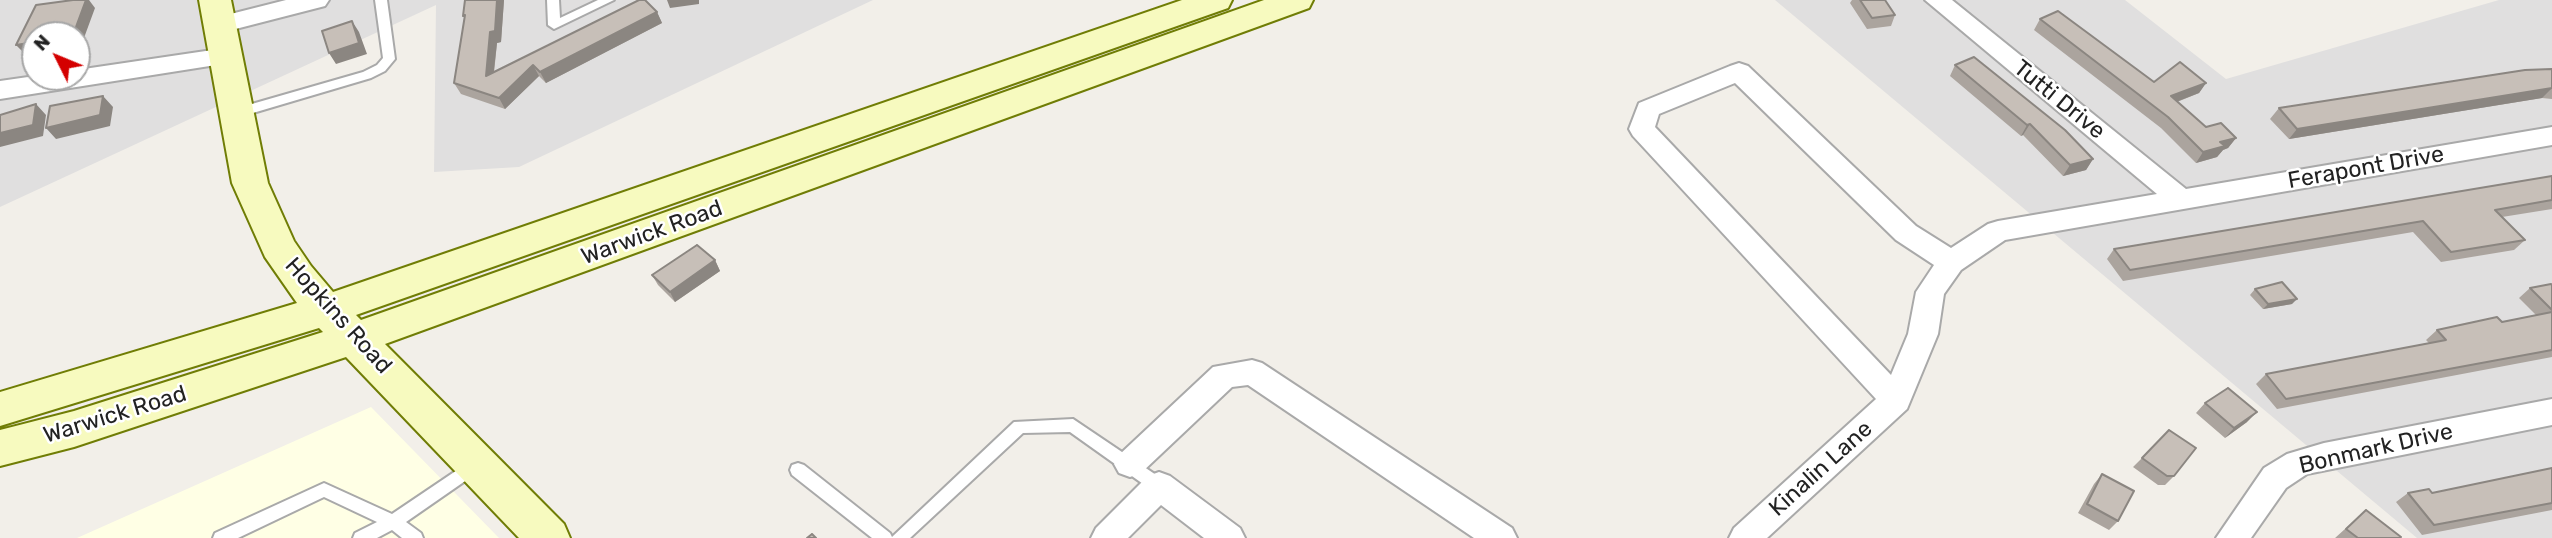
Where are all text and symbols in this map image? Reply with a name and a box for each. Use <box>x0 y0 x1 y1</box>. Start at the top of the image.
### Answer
north arrow <box>21 21 91 91</box>
text: N <box>29 30 55 56</box>
street label: Tutti Drive <box>2008 55 2110 145</box>
street label: Ferapont Drive <box>2286 141 2446 195</box>
street label: Warwick Road <box>578 195 726 271</box>
street label: Hopkins Road <box>279 252 397 380</box>
street label: Warwick Road <box>40 380 190 450</box>
street label: Kinalin Lane <box>1764 416 1878 522</box>
street label: Bonmark Drive <box>2296 418 2456 480</box>

